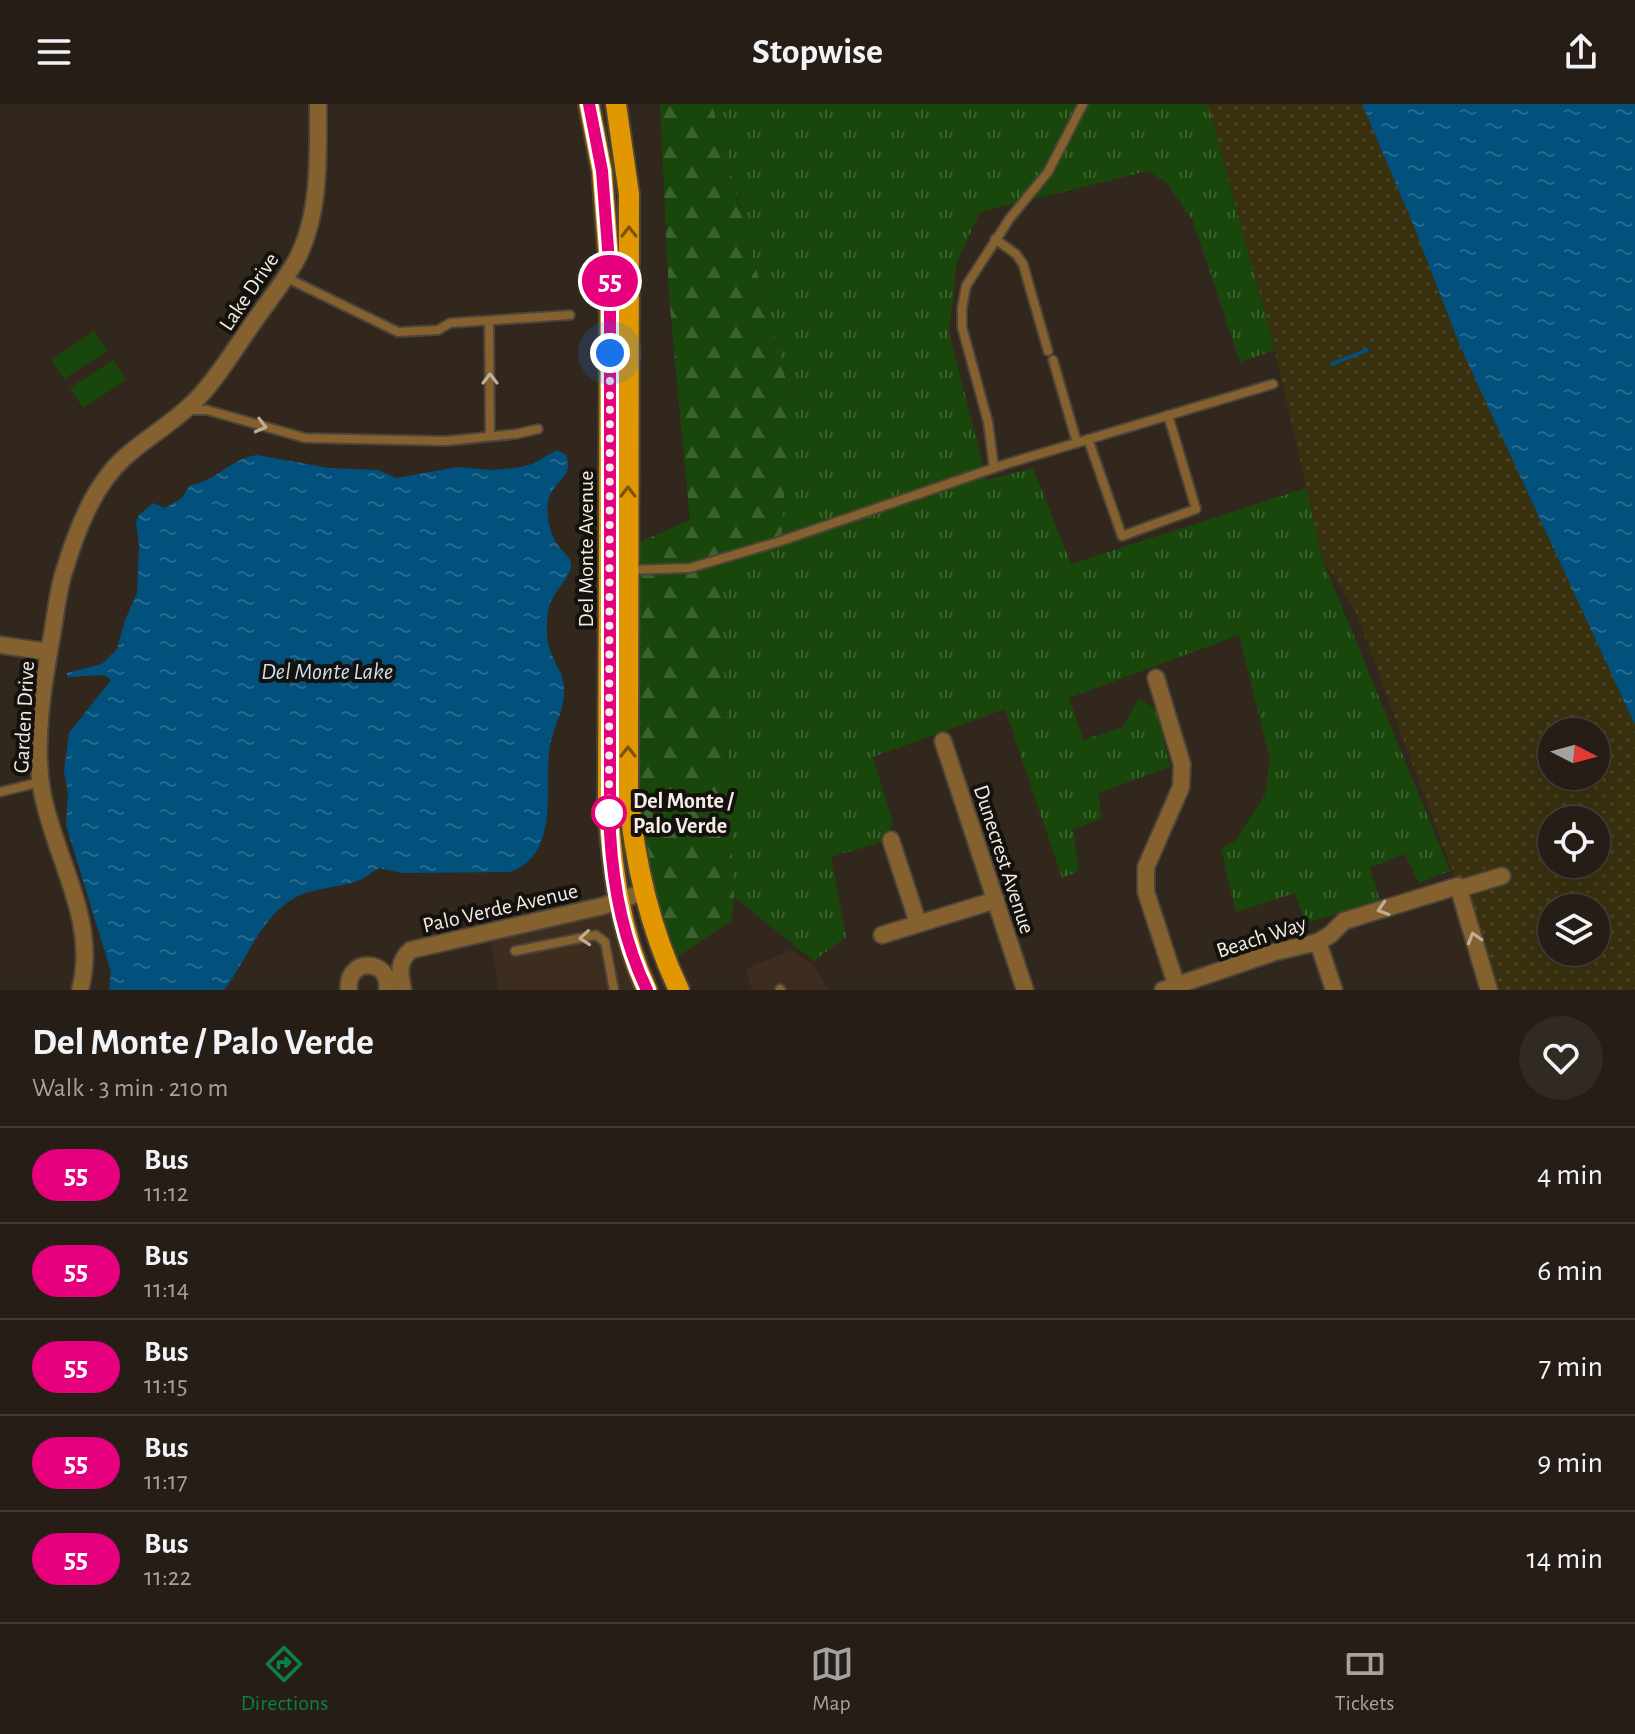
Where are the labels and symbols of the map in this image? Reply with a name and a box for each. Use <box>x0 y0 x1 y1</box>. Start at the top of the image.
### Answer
one-way arrow <box>620 225 638 238</box>
street label: Lake Drive <box>215 249 283 334</box>
line badge: 55 <box>574 255 646 307</box>
your location <box>590 333 630 373</box>
one-way arrow <box>481 372 499 385</box>
one-way arrow <box>253 417 267 434</box>
street label: Del Monte Avenue <box>575 471 597 627</box>
one-way arrow <box>619 485 637 498</box>
street label: Garden Drive <box>10 660 38 774</box>
water label: Del Monte Lake <box>261 660 393 684</box>
north arrow <box>1538 718 1610 790</box>
one-way arrow <box>619 745 637 758</box>
street label: Dunecrest Avenue <box>970 782 1038 936</box>
place label: Del Monte / Palo Verde <box>633 790 734 837</box>
marker: Del Monte / Palo Verde <box>592 796 626 830</box>
street label: Palo Verde Avenue <box>420 879 580 937</box>
one-way arrow <box>1377 900 1391 916</box>
street label: Beach Way <box>1214 912 1310 962</box>
one-way arrow <box>578 929 591 946</box>
one-way arrow <box>1467 932 1483 945</box>

